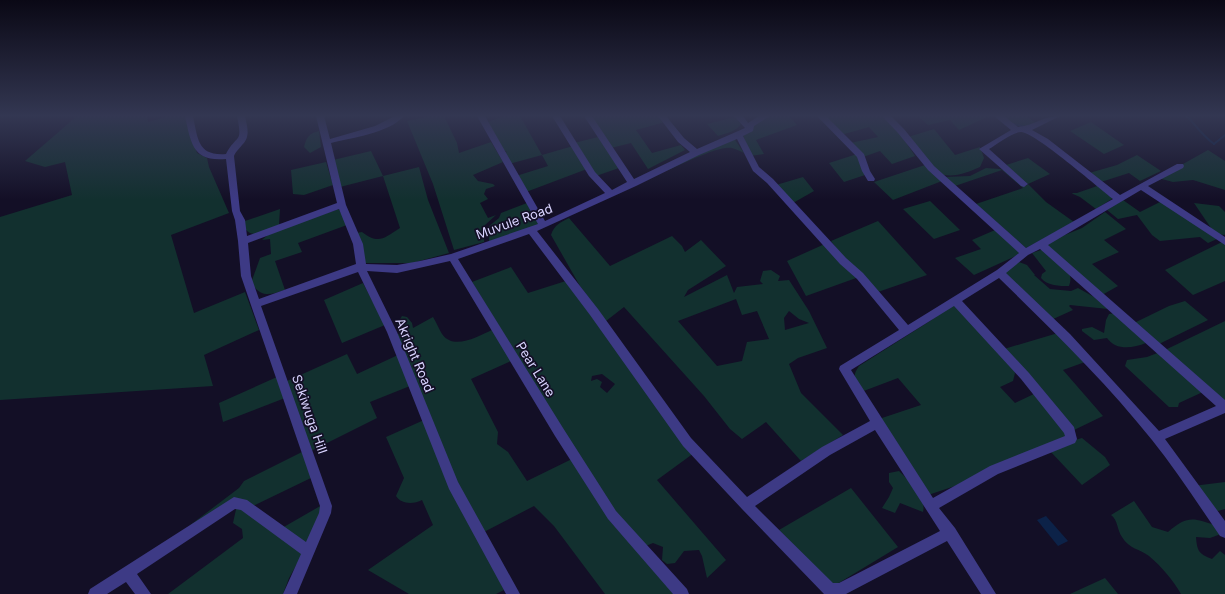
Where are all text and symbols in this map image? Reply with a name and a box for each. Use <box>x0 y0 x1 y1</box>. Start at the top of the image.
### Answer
street label: Muvule Road <box>474 200 554 242</box>
street label: Akright Road <box>392 315 438 395</box>
street label: Pear Lane <box>513 339 559 399</box>
street label: Sekiwuga Hill <box>289 372 331 456</box>

